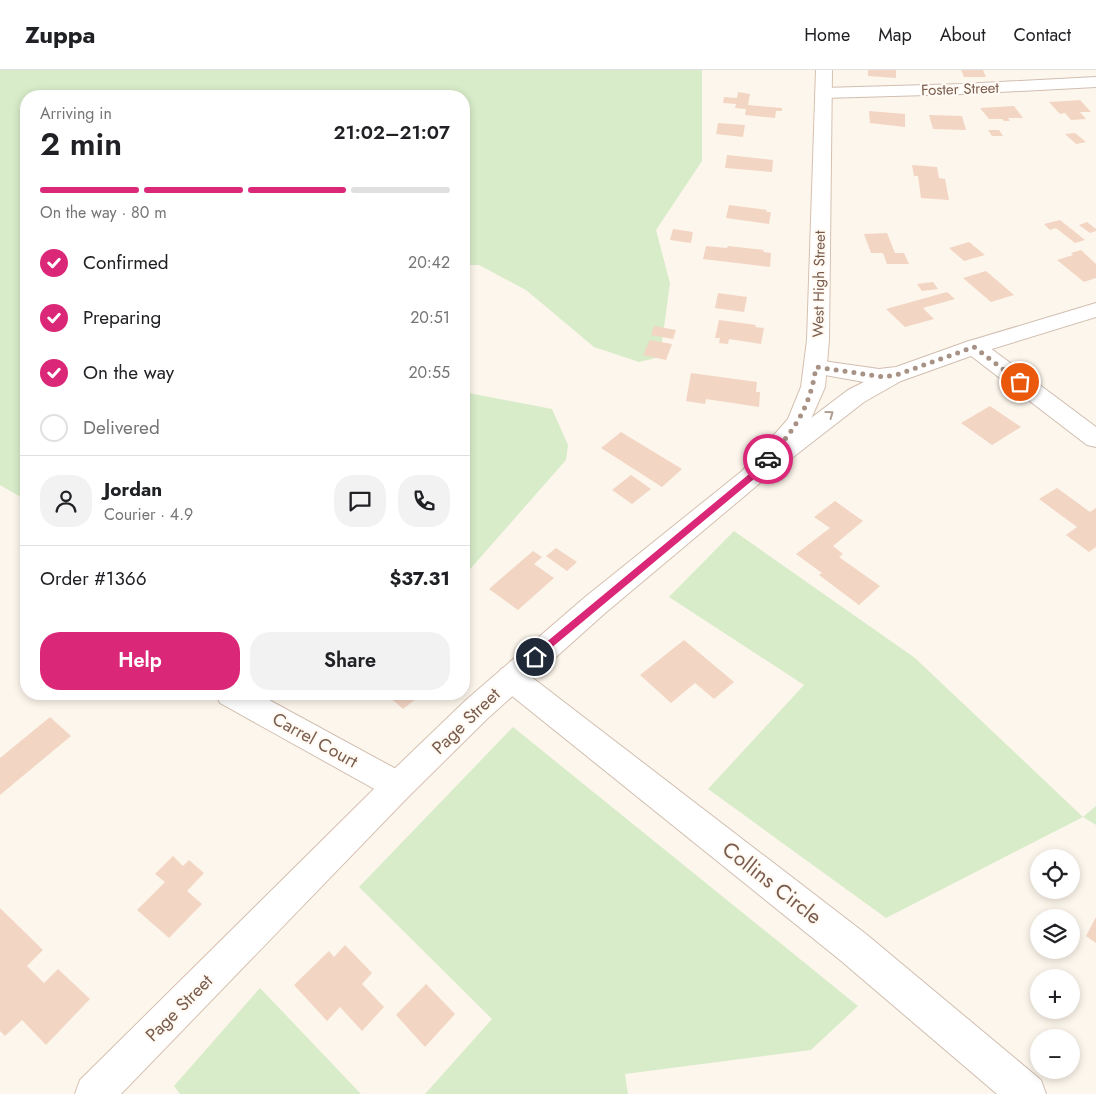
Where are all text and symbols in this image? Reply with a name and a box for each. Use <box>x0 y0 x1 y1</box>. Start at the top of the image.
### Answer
text: Zuppa <box>25 17 96 52</box>
text: Home <box>804 22 850 48</box>
text: Map <box>878 22 912 48</box>
text: About <box>940 22 985 48</box>
text: Contact <box>1013 22 1071 48</box>
street label: Foster Street <box>921 77 1000 101</box>
text: Arriving in <box>40 102 112 125</box>
text: 21:02–21:07 <box>333 119 450 146</box>
text: 2 min <box>40 121 122 167</box>
text: On the way · 80 m <box>40 201 167 224</box>
street label: West High Street <box>807 230 831 338</box>
icon: check <box>40 249 68 277</box>
text: Confirmed <box>83 249 169 276</box>
text: 20:42 <box>408 251 450 274</box>
icon: check <box>40 304 68 332</box>
text: Preparing <box>83 304 161 331</box>
text: 20:51 <box>410 306 450 329</box>
icon: check <box>40 359 68 387</box>
text: On the way <box>83 359 174 386</box>
text: 20:55 <box>408 361 450 384</box>
pin <box>999 361 1041 403</box>
icon: bag <box>1006 368 1034 396</box>
one-way arrow <box>825 411 834 420</box>
text: Delivered <box>83 414 160 441</box>
courier <box>743 434 793 484</box>
icon: car <box>754 445 782 473</box>
button: person <box>40 475 92 527</box>
button: chat <box>334 475 386 527</box>
button: phone <box>398 475 450 527</box>
text: Jordan <box>104 476 162 503</box>
text: Courier · 4.9 <box>104 503 193 526</box>
text: Order #1366 <box>40 565 147 592</box>
text: $37.31 <box>390 565 450 592</box>
button: Help <box>40 632 240 690</box>
button: Share <box>250 632 450 690</box>
pin <box>514 636 556 678</box>
icon: home <box>521 643 549 671</box>
street label: Page Street <box>426 681 506 760</box>
street label: Carrel Court <box>268 706 363 774</box>
street label: Collins Circle <box>716 834 828 932</box>
map controls <box>1030 849 1080 1079</box>
button: locate <box>1030 849 1080 899</box>
button: layers <box>1030 909 1080 959</box>
street label: Page Street <box>139 968 219 1048</box>
button: + <box>1030 969 1080 1019</box>
button: − <box>1030 1029 1080 1079</box>

